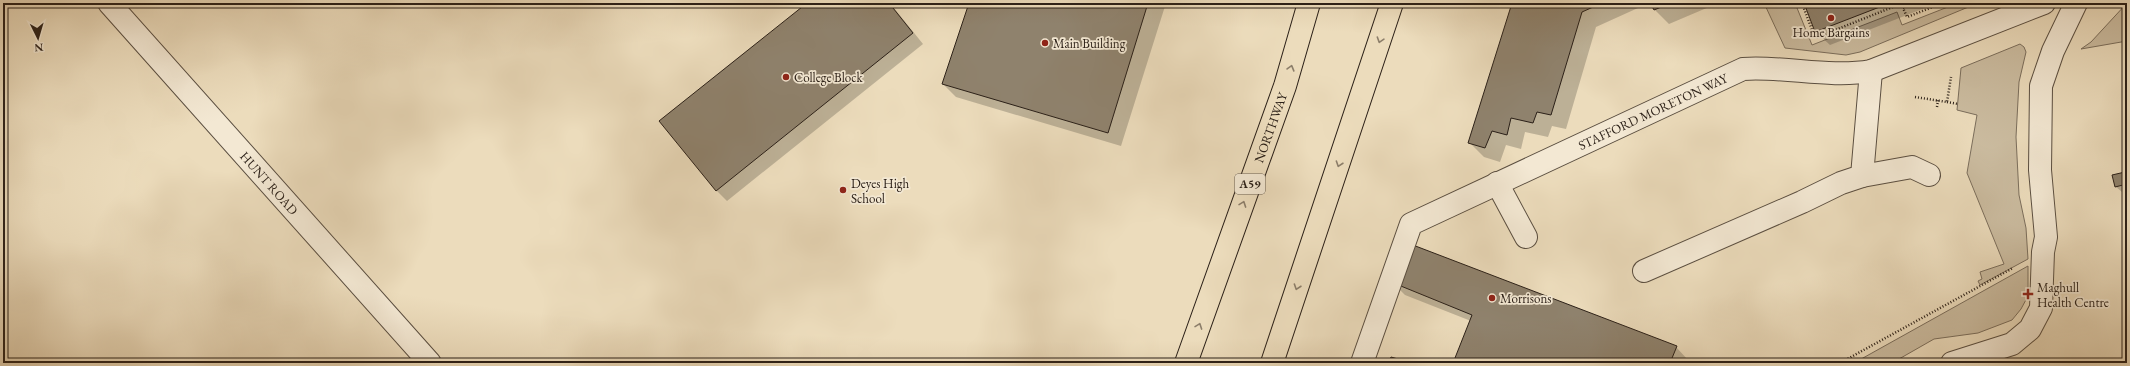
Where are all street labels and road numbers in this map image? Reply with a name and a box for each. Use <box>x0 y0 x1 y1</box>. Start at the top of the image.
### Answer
street label: STAFFORD MORETON WAY <box>1575 68 1731 153</box>
street label: NORTHWAY <box>1250 89 1291 165</box>
street label: HUNT ROAD <box>237 148 302 218</box>
road number: A59 <box>1235 174 1265 194</box>

